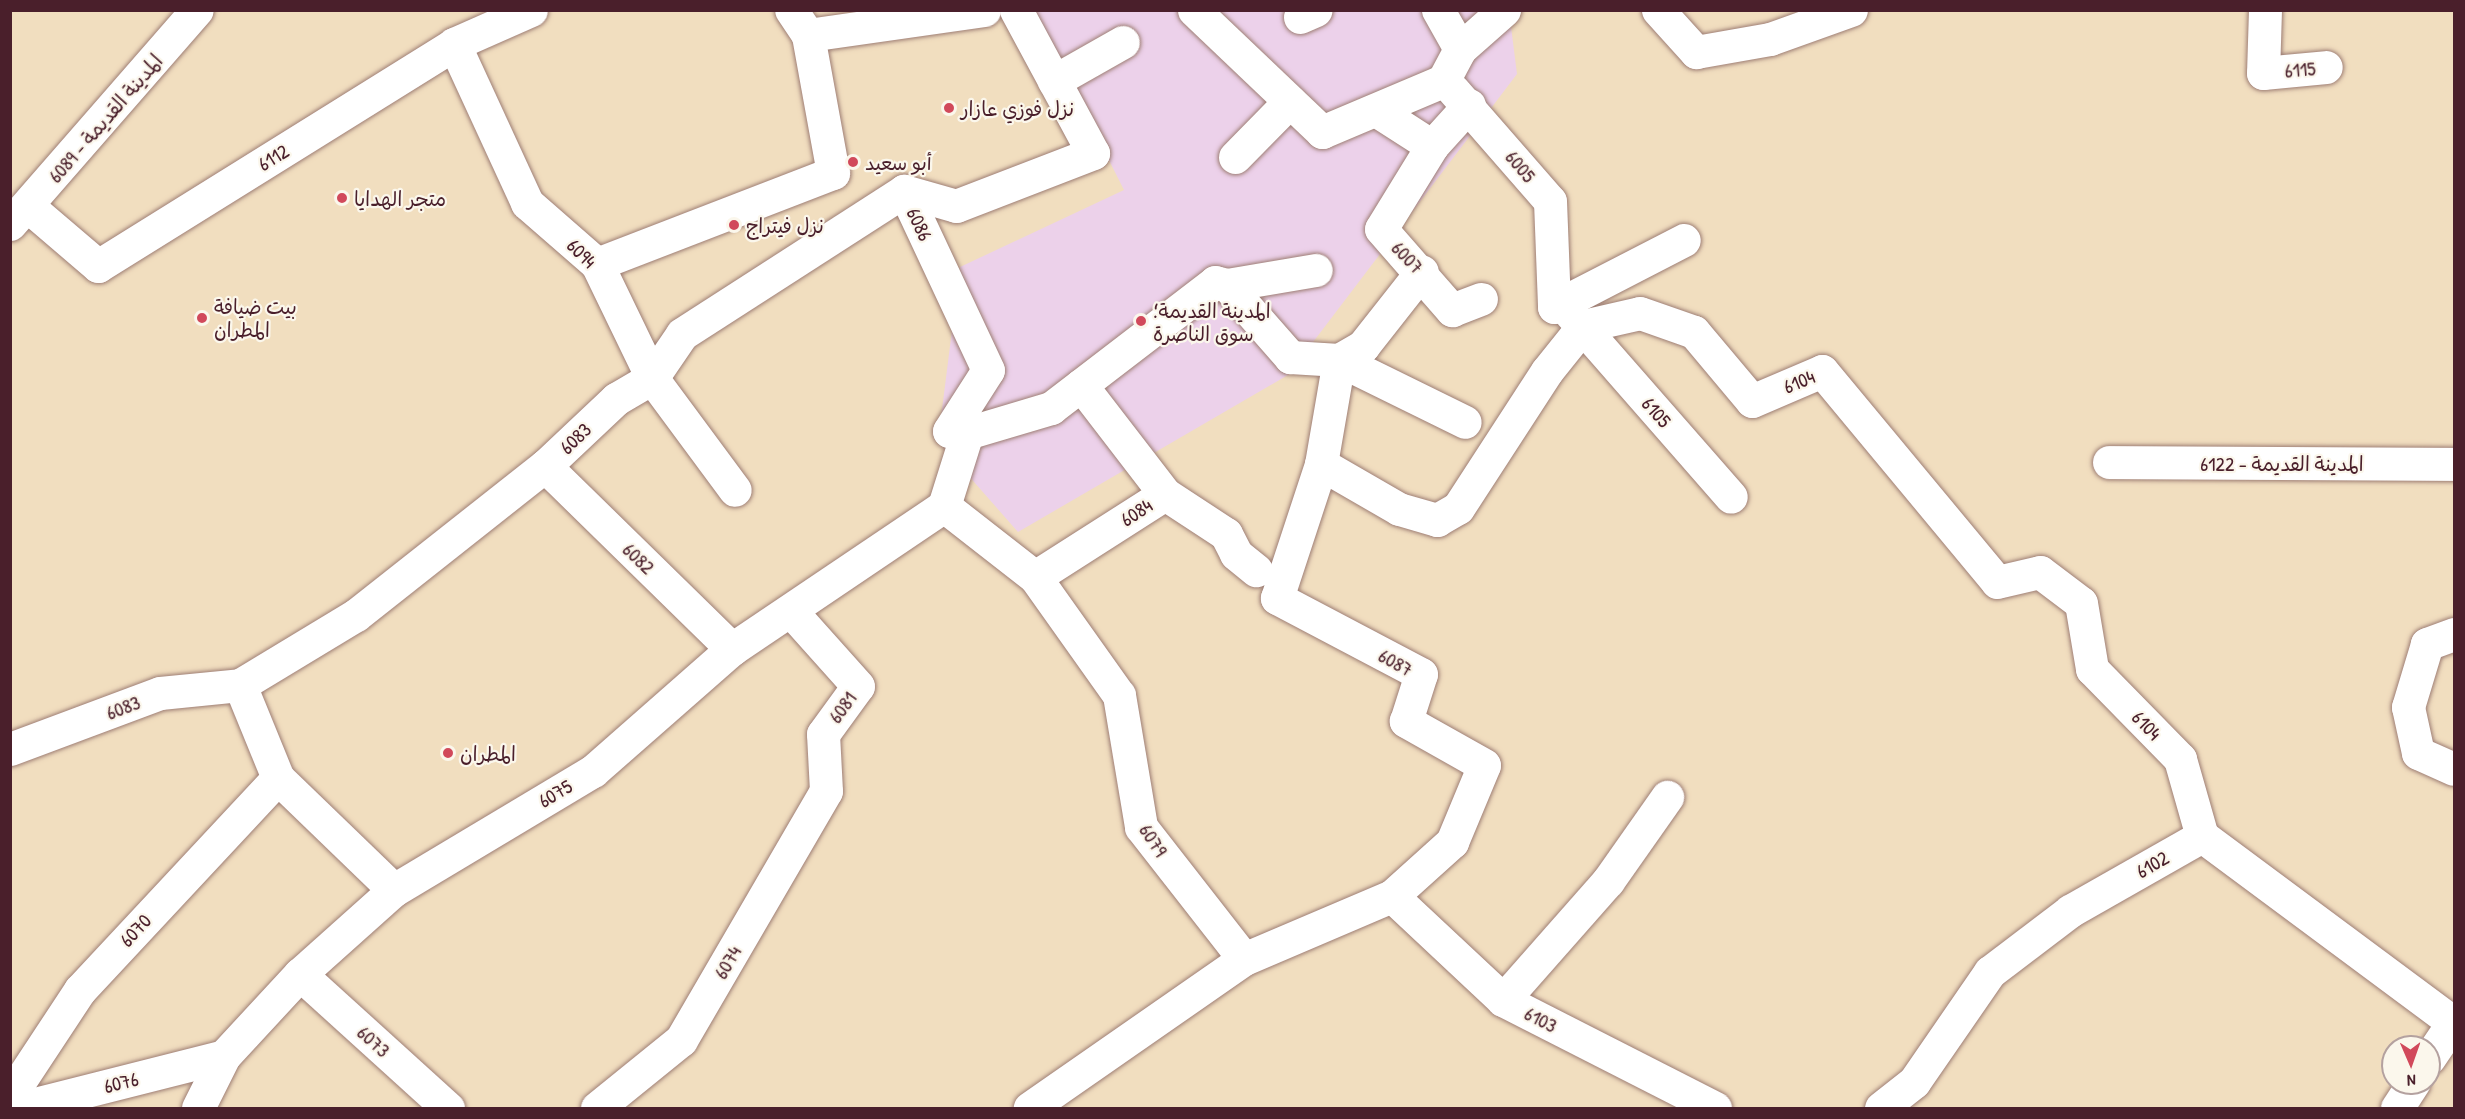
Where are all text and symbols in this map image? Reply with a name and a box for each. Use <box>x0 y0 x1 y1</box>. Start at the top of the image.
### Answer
street label: المدينة القديمة - 6089 <box>43 49 167 187</box>
street label: 6115 <box>2284 56 2316 82</box>
place label: نزل فوزي عازار <box>961 96 1074 120</box>
marker: نزل فوزي عازار <box>942 101 956 115</box>
street label: 6112 <box>253 138 293 176</box>
street label: 6005 <box>1501 145 1541 187</box>
place label: أبو سعيد <box>865 150 932 174</box>
marker: أبو سعيد <box>846 155 860 169</box>
place label: متجر الهدايا <box>354 186 446 210</box>
marker: متجر الهدايا <box>335 191 349 205</box>
street label: 6086 <box>902 204 938 244</box>
place label: نزل فيتراج <box>746 213 824 237</box>
marker: نزل فيتراج <box>727 218 741 232</box>
street label: 6094 <box>562 233 602 273</box>
street label: 6007 <box>1387 236 1429 278</box>
place label: بيت ضيافة المطران <box>214 294 297 341</box>
place label: المدينة القديمة؛ سوق الناصرة <box>1153 298 1271 345</box>
marker: بيت ضيافة المطران <box>195 311 209 325</box>
marker: المدينة القديمة؛ سوق الناصرة <box>1134 314 1148 328</box>
street label: 6104 <box>1780 364 1818 398</box>
street label: 6105 <box>1637 392 1677 432</box>
street label: 6083 <box>554 417 596 459</box>
street label: المدينة القديمة - 6122 <box>2200 451 2364 475</box>
street label: 6084 <box>1116 493 1156 531</box>
street label: 6082 <box>618 537 660 579</box>
street label: 6087 <box>1375 643 1417 681</box>
street label: 6081 <box>823 687 861 727</box>
street label: 6083 <box>103 690 143 724</box>
street label: 6104 <box>2127 705 2167 745</box>
place label: المطران <box>460 741 516 765</box>
marker: المطران <box>441 746 455 760</box>
street label: 6075 <box>534 774 576 812</box>
street label: 6079 <box>1135 819 1173 861</box>
street label: 6102 <box>2131 845 2173 883</box>
street label: 6070 <box>114 909 156 951</box>
street label: 6074 <box>708 941 746 983</box>
street label: 6103 <box>1521 1001 1561 1037</box>
street label: 6073 <box>353 1020 395 1062</box>
north arrow <box>2381 1035 2441 1095</box>
street label: 6076 <box>101 1066 141 1098</box>
text: N <box>2407 1070 2416 1092</box>

